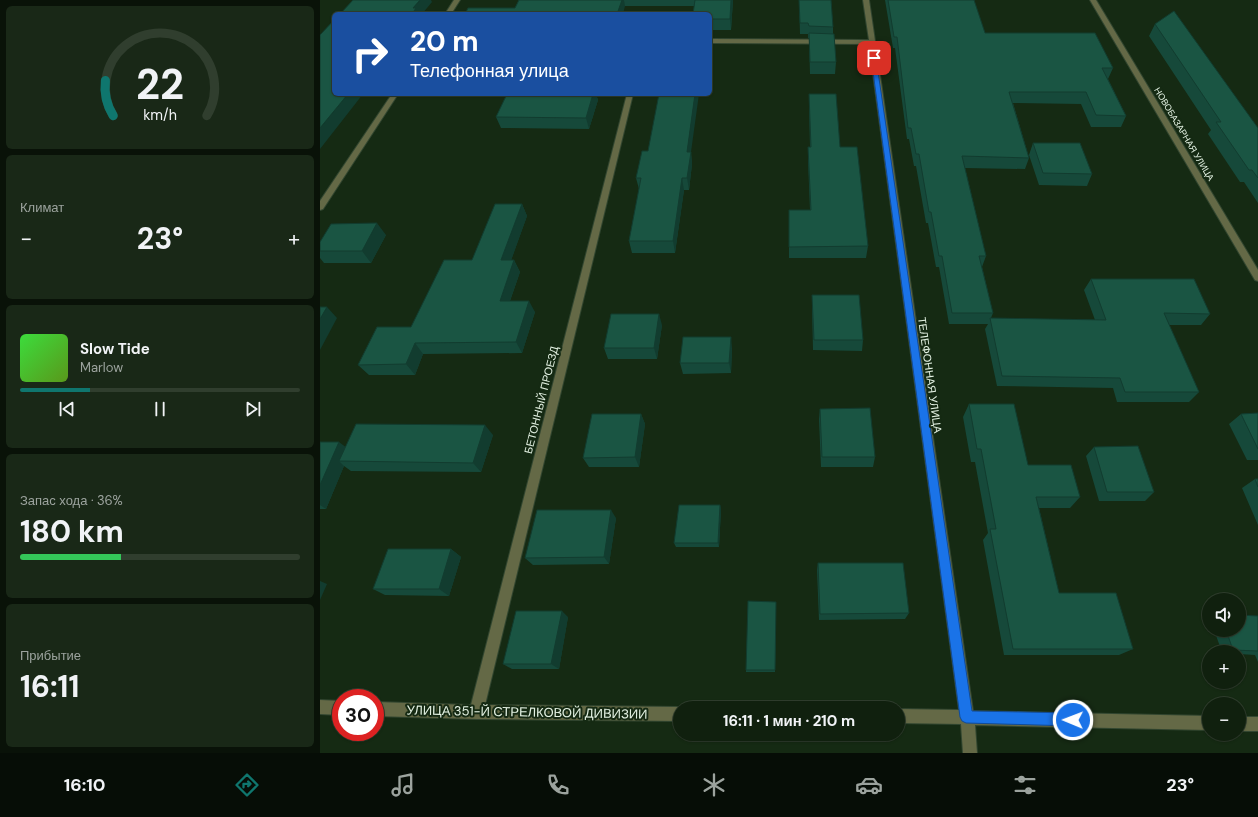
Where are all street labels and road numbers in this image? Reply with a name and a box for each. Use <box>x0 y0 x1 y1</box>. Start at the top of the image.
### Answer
street label: НОВОБАЗАРНАЯ УЛИЦА <box>1151 85 1217 183</box>
street label: ТЕЛЕФОННАЯ УЛИЦА <box>915 316 945 434</box>
street label: БЕТОННЫЙ ПРОЕЗД <box>521 344 561 455</box>
street label: УЛИЦА 351-Й СТРЕЛКОВОЙ ДИВИЗИИ <box>406 701 648 723</box>

